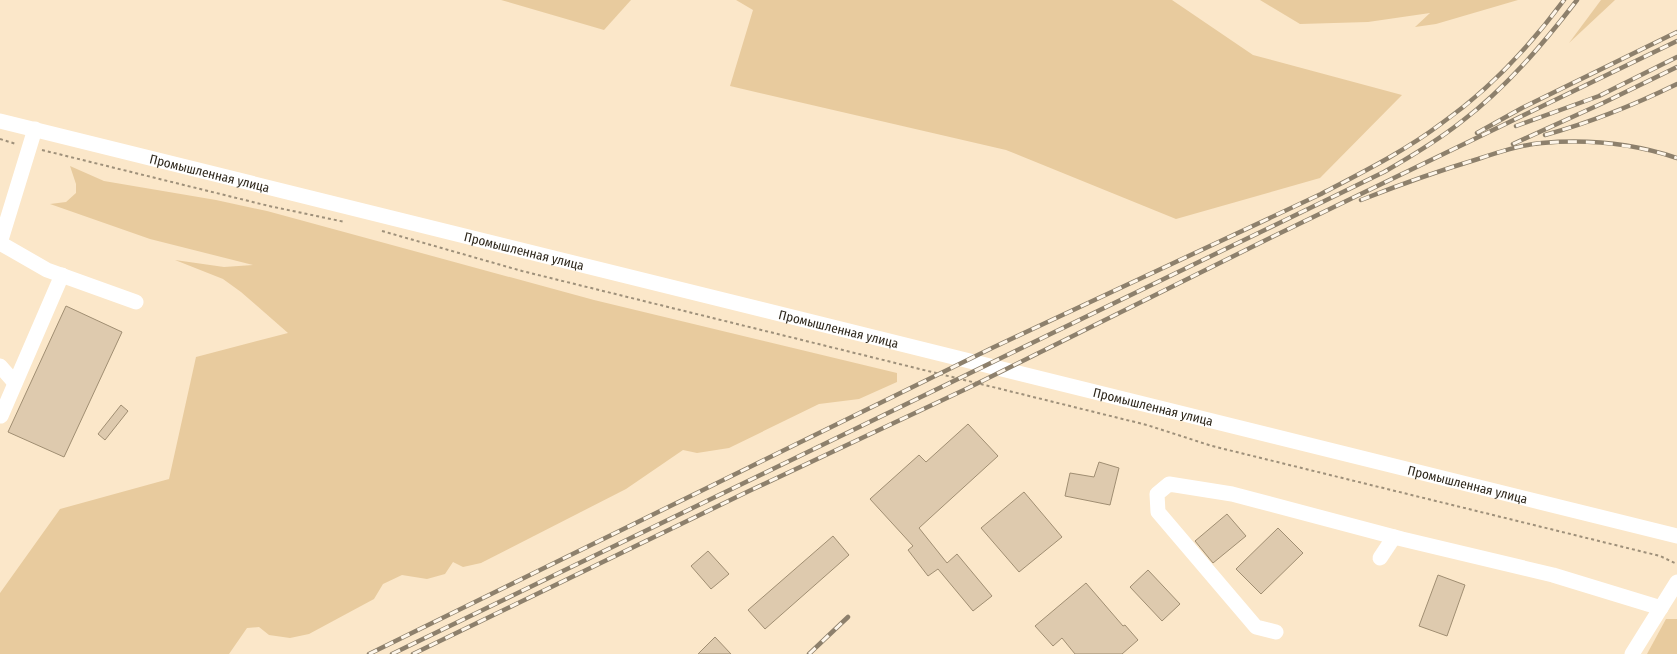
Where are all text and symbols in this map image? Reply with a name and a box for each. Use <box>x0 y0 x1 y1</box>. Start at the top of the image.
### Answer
street label: Промышленная улица <box>148 151 271 195</box>
street label: Промышленная улица <box>463 229 586 273</box>
street label: Промышленная улица <box>777 307 900 351</box>
street label: Промышленная улица <box>1092 384 1215 428</box>
street label: Промышленная улица <box>1406 462 1529 506</box>

